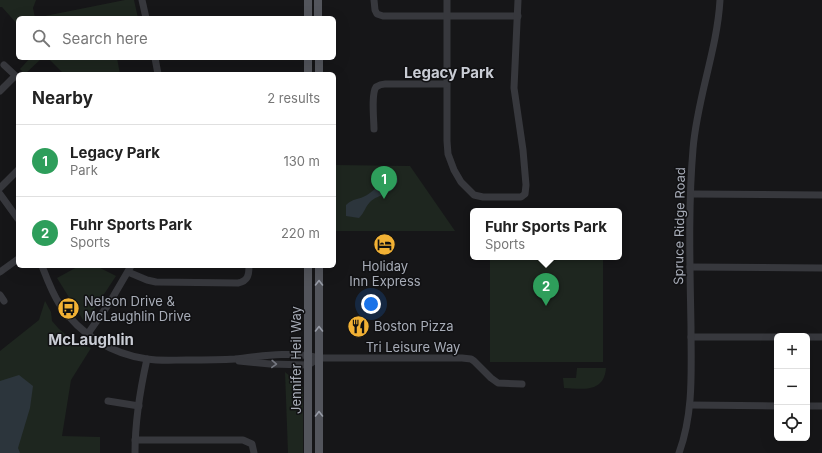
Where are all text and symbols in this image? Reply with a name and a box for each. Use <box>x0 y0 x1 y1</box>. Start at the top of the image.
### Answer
search box <box>16 16 336 60</box>
icon: search <box>30 27 52 49</box>
text: Search here <box>62 29 148 48</box>
district label: Legacy Park <box>404 63 494 82</box>
text: Nearby <box>32 88 93 108</box>
text: 2 results <box>267 90 320 106</box>
text: Legacy Park <box>70 143 160 162</box>
text: 1 <box>42 153 48 169</box>
text: 130 m <box>283 153 320 169</box>
text: Park <box>70 162 98 178</box>
pin: 1 <box>371 166 397 199</box>
street label: Spruce Ridge Road <box>670 167 688 285</box>
popup <box>470 208 622 260</box>
text: Fuhr Sports Park <box>70 215 192 234</box>
text: Fuhr Sports Park <box>485 217 607 236</box>
text: 2 <box>41 225 49 241</box>
text: 220 m <box>281 225 320 241</box>
hotel icon: Holiday Inn Express <box>372 231 398 257</box>
text: Sports <box>70 234 110 250</box>
text: Sports <box>485 236 525 252</box>
place label: Holiday Inn Express <box>349 258 421 289</box>
pin: 2 <box>533 273 559 306</box>
one-way arrow <box>315 280 323 286</box>
place label: Nelson Drive & McLaughlin Drive <box>84 293 191 324</box>
your location <box>361 294 381 314</box>
bus stop icon: Nelson Drive & McLaughlin Drive <box>55 295 81 321</box>
street label: Jennifer Heil Way <box>288 306 304 414</box>
restaurant icon: Boston Pizza <box>346 313 372 339</box>
place label: Boston Pizza <box>374 318 454 334</box>
one-way arrow <box>315 326 323 332</box>
district label: McLaughlin <box>48 330 134 349</box>
map controls <box>774 333 810 441</box>
button: + <box>774 333 810 369</box>
street label: Tri Leisure Way <box>366 339 460 355</box>
one-way arrow <box>271 360 277 368</box>
button: − <box>774 369 810 405</box>
button: locate <box>774 405 810 441</box>
one-way arrow <box>315 411 323 417</box>

